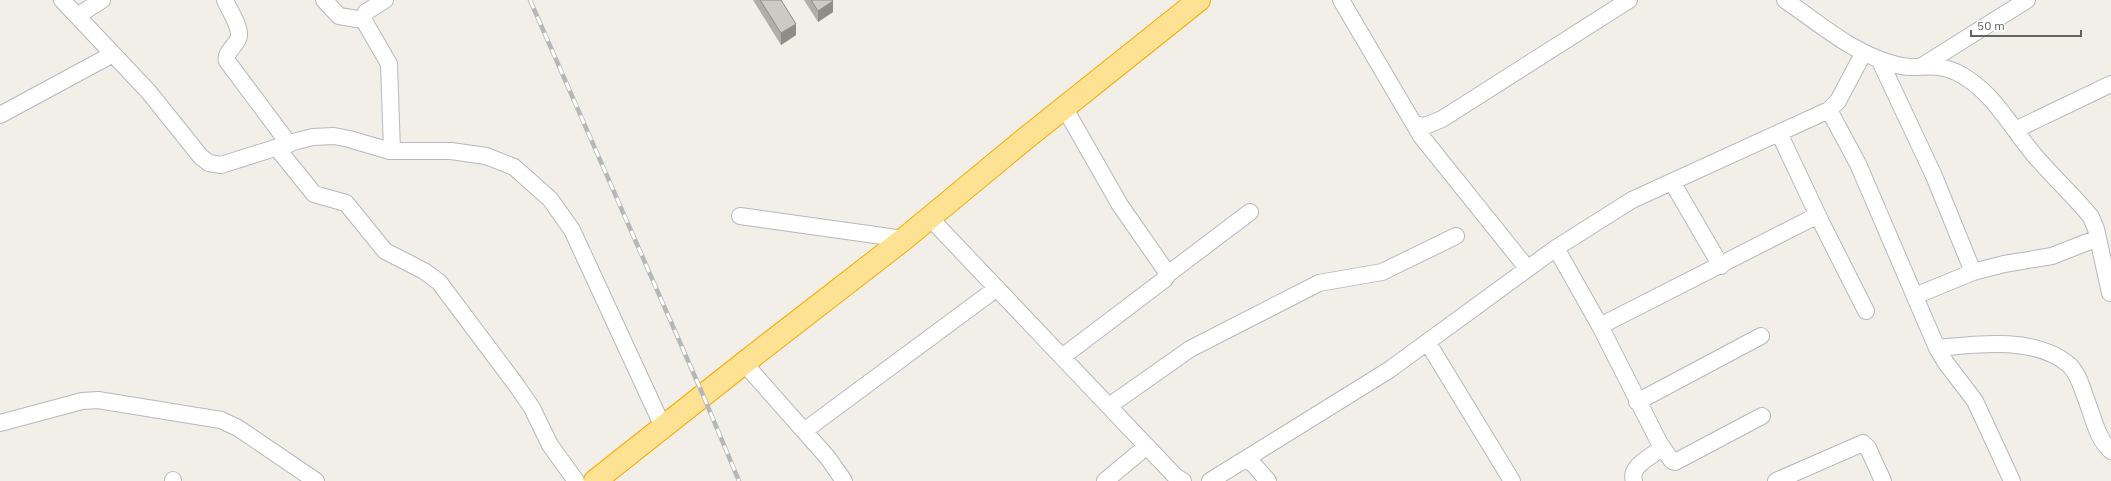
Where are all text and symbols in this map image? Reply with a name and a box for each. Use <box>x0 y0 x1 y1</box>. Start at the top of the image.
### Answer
scale bar <box>1971 12 2081 38</box>
text: 50 m <box>1977 18 2005 33</box>

